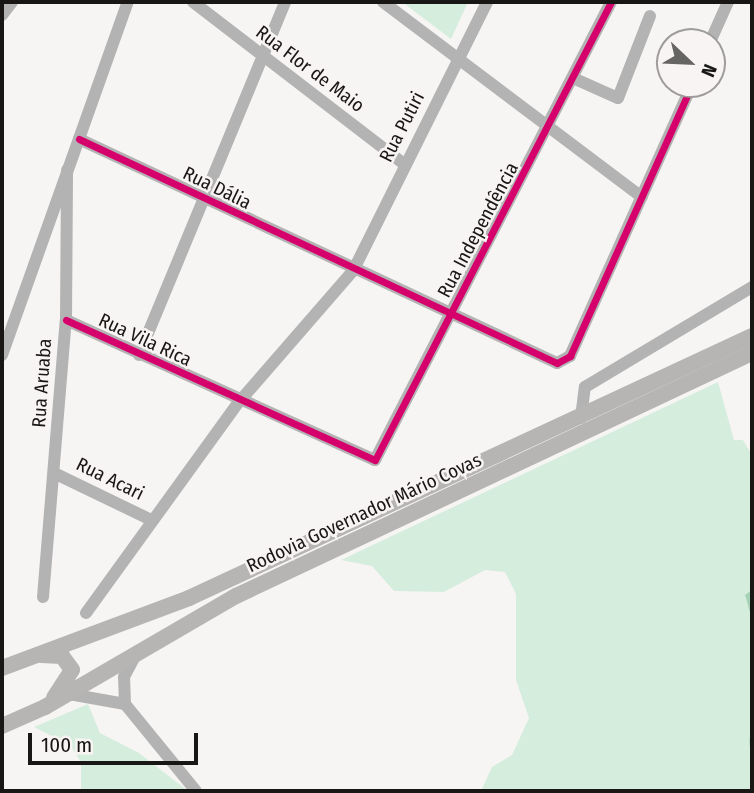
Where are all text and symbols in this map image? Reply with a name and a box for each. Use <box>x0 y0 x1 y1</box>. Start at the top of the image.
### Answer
street label: Rua Flor de Maio <box>251 21 369 117</box>
north arrow <box>656 28 726 98</box>
text: N <box>696 61 722 80</box>
street label: Rua Putiri <box>375 88 429 166</box>
street label: Rua Independência <box>433 158 523 302</box>
street label: Rua Dália <box>179 162 255 214</box>
street label: Rua Vila Rica <box>95 309 195 371</box>
street label: Rua Aruaba <box>28 338 56 428</box>
street label: Rodovia Governador Mário Covas <box>243 448 485 578</box>
street label: Rua Acari <box>72 453 148 505</box>
scale bar <box>32 720 201 764</box>
text: 100 m <box>41 732 92 758</box>

